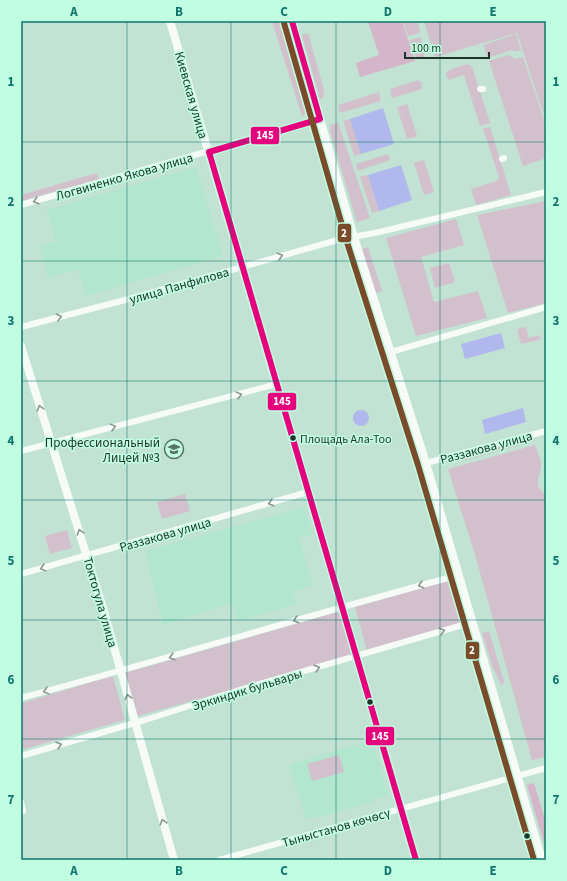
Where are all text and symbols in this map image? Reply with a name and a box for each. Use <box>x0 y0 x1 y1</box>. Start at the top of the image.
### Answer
text: A <box>69 3 78 21</box>
text: B <box>175 3 183 21</box>
text: C <box>280 3 288 21</box>
text: D <box>384 3 392 21</box>
text: E <box>489 3 497 21</box>
scale bar <box>405 34 489 60</box>
text: 100 m <box>411 40 441 57</box>
street label: Киевская улица <box>170 49 212 141</box>
text: 1 <box>8 73 15 91</box>
text: 1 <box>553 73 560 91</box>
line badge: 145 <box>250 126 280 145</box>
text: 145 <box>256 128 274 143</box>
street label: Логвиненко Якова улица <box>53 149 195 205</box>
text: 2 <box>8 193 15 211</box>
text: 2 <box>553 193 560 211</box>
one-way arrow <box>33 196 40 204</box>
line badge: 2 <box>337 223 352 243</box>
text: 2 <box>341 226 347 241</box>
one-way arrow <box>277 253 283 261</box>
street label: улица Панфилова <box>127 263 231 309</box>
text: 3 <box>8 312 15 330</box>
text: 3 <box>553 312 560 330</box>
one-way arrow <box>55 314 62 322</box>
one-way arrow <box>235 391 242 399</box>
line badge: 145 <box>267 392 297 411</box>
text: 145 <box>273 394 291 409</box>
one-way arrow <box>36 405 45 412</box>
one-way arrow <box>109 423 116 432</box>
street label: Раззакова улица <box>438 427 534 469</box>
place label: Площадь Ала-Тоо <box>300 431 392 448</box>
text: 4 <box>8 432 15 450</box>
text: 4 <box>553 432 560 450</box>
marker: Площадь Ала-Тоо <box>288 433 298 443</box>
place label: Профессиональный Лицей №3 <box>45 434 160 467</box>
school or university icon: Профессиональный Лицей №3 <box>163 438 185 460</box>
one-way arrow <box>267 498 274 507</box>
street label: Раззакова улица <box>117 513 213 557</box>
one-way arrow <box>76 529 84 536</box>
text: 5 <box>8 552 15 570</box>
text: 5 <box>553 552 560 570</box>
street label: Токтогула улица <box>78 555 122 650</box>
one-way arrow <box>40 563 47 572</box>
one-way arrow <box>418 580 425 589</box>
one-way arrow <box>293 615 300 624</box>
one-way arrow <box>438 627 445 636</box>
line badge: 2 <box>465 641 480 660</box>
text: 2 <box>469 643 475 658</box>
one-way arrow <box>168 652 175 661</box>
one-way arrow <box>313 664 320 673</box>
street label: Эркиндик бульвары <box>190 665 305 715</box>
text: 6 <box>8 671 15 689</box>
text: 6 <box>553 671 560 689</box>
one-way arrow <box>43 687 50 695</box>
one-way arrow <box>124 694 133 701</box>
unlabelled marker <box>365 697 375 707</box>
line badge: 145 <box>365 726 395 746</box>
text: 145 <box>371 729 389 744</box>
one-way arrow <box>55 741 62 750</box>
text: 7 <box>8 791 15 809</box>
text: 7 <box>553 791 560 809</box>
street label: Тыныстанов көчөсү <box>280 804 393 852</box>
one-way arrow <box>159 819 168 826</box>
unlabelled marker <box>522 831 532 841</box>
text: A <box>69 862 78 880</box>
text: B <box>175 862 183 880</box>
text: C <box>280 862 288 880</box>
text: D <box>384 862 392 880</box>
text: E <box>489 862 497 880</box>

